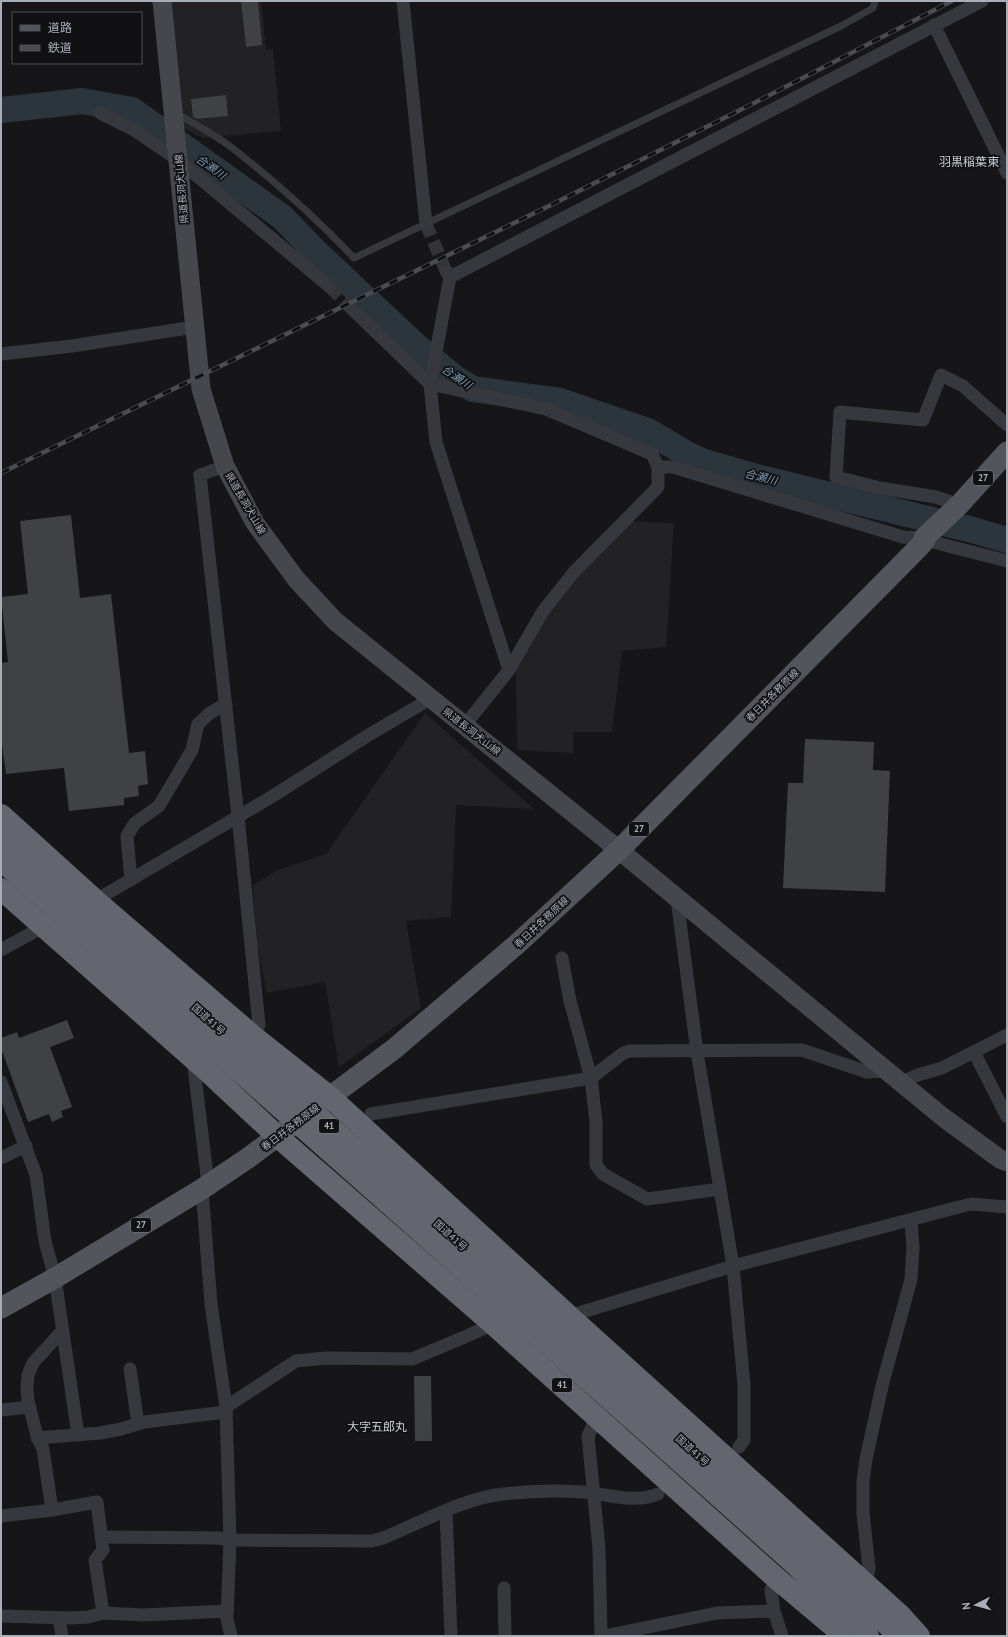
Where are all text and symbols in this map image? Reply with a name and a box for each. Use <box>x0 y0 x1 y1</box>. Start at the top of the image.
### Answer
legend <box>12 12 142 64</box>
text: 道路 <box>48 20 72 35</box>
text: 鉄道 <box>48 40 72 55</box>
water label: 合瀬川 <box>193 152 229 183</box>
street label: 県道長洞犬山線 <box>172 154 191 224</box>
district label: 羽黒稲葉東 <box>939 154 999 169</box>
water label: 合瀬川 <box>439 362 475 393</box>
water label: 合瀬川 <box>743 466 780 488</box>
street label: 県道長洞犬山線 <box>222 470 269 537</box>
road number: 27 <box>973 471 993 485</box>
street label: 春日井各務原線 <box>743 666 802 725</box>
street label: 県道長洞犬山線 <box>440 705 503 758</box>
road number: 27 <box>629 822 649 836</box>
street label: 春日井各務原線 <box>511 894 571 951</box>
street label: 国道41号 <box>189 1001 228 1038</box>
street label: 春日井各務原線 <box>258 1101 322 1154</box>
road number: 41 <box>319 1119 339 1133</box>
street label: 国道41号 <box>431 1217 470 1254</box>
road number: 27 <box>131 1218 151 1232</box>
road number: 41 <box>552 1378 572 1392</box>
district label: 大字五郎丸 <box>347 1419 407 1434</box>
street label: 国道41号 <box>673 1432 712 1469</box>
north arrow <box>956 1585 996 1625</box>
text: N <box>959 1602 973 1610</box>

